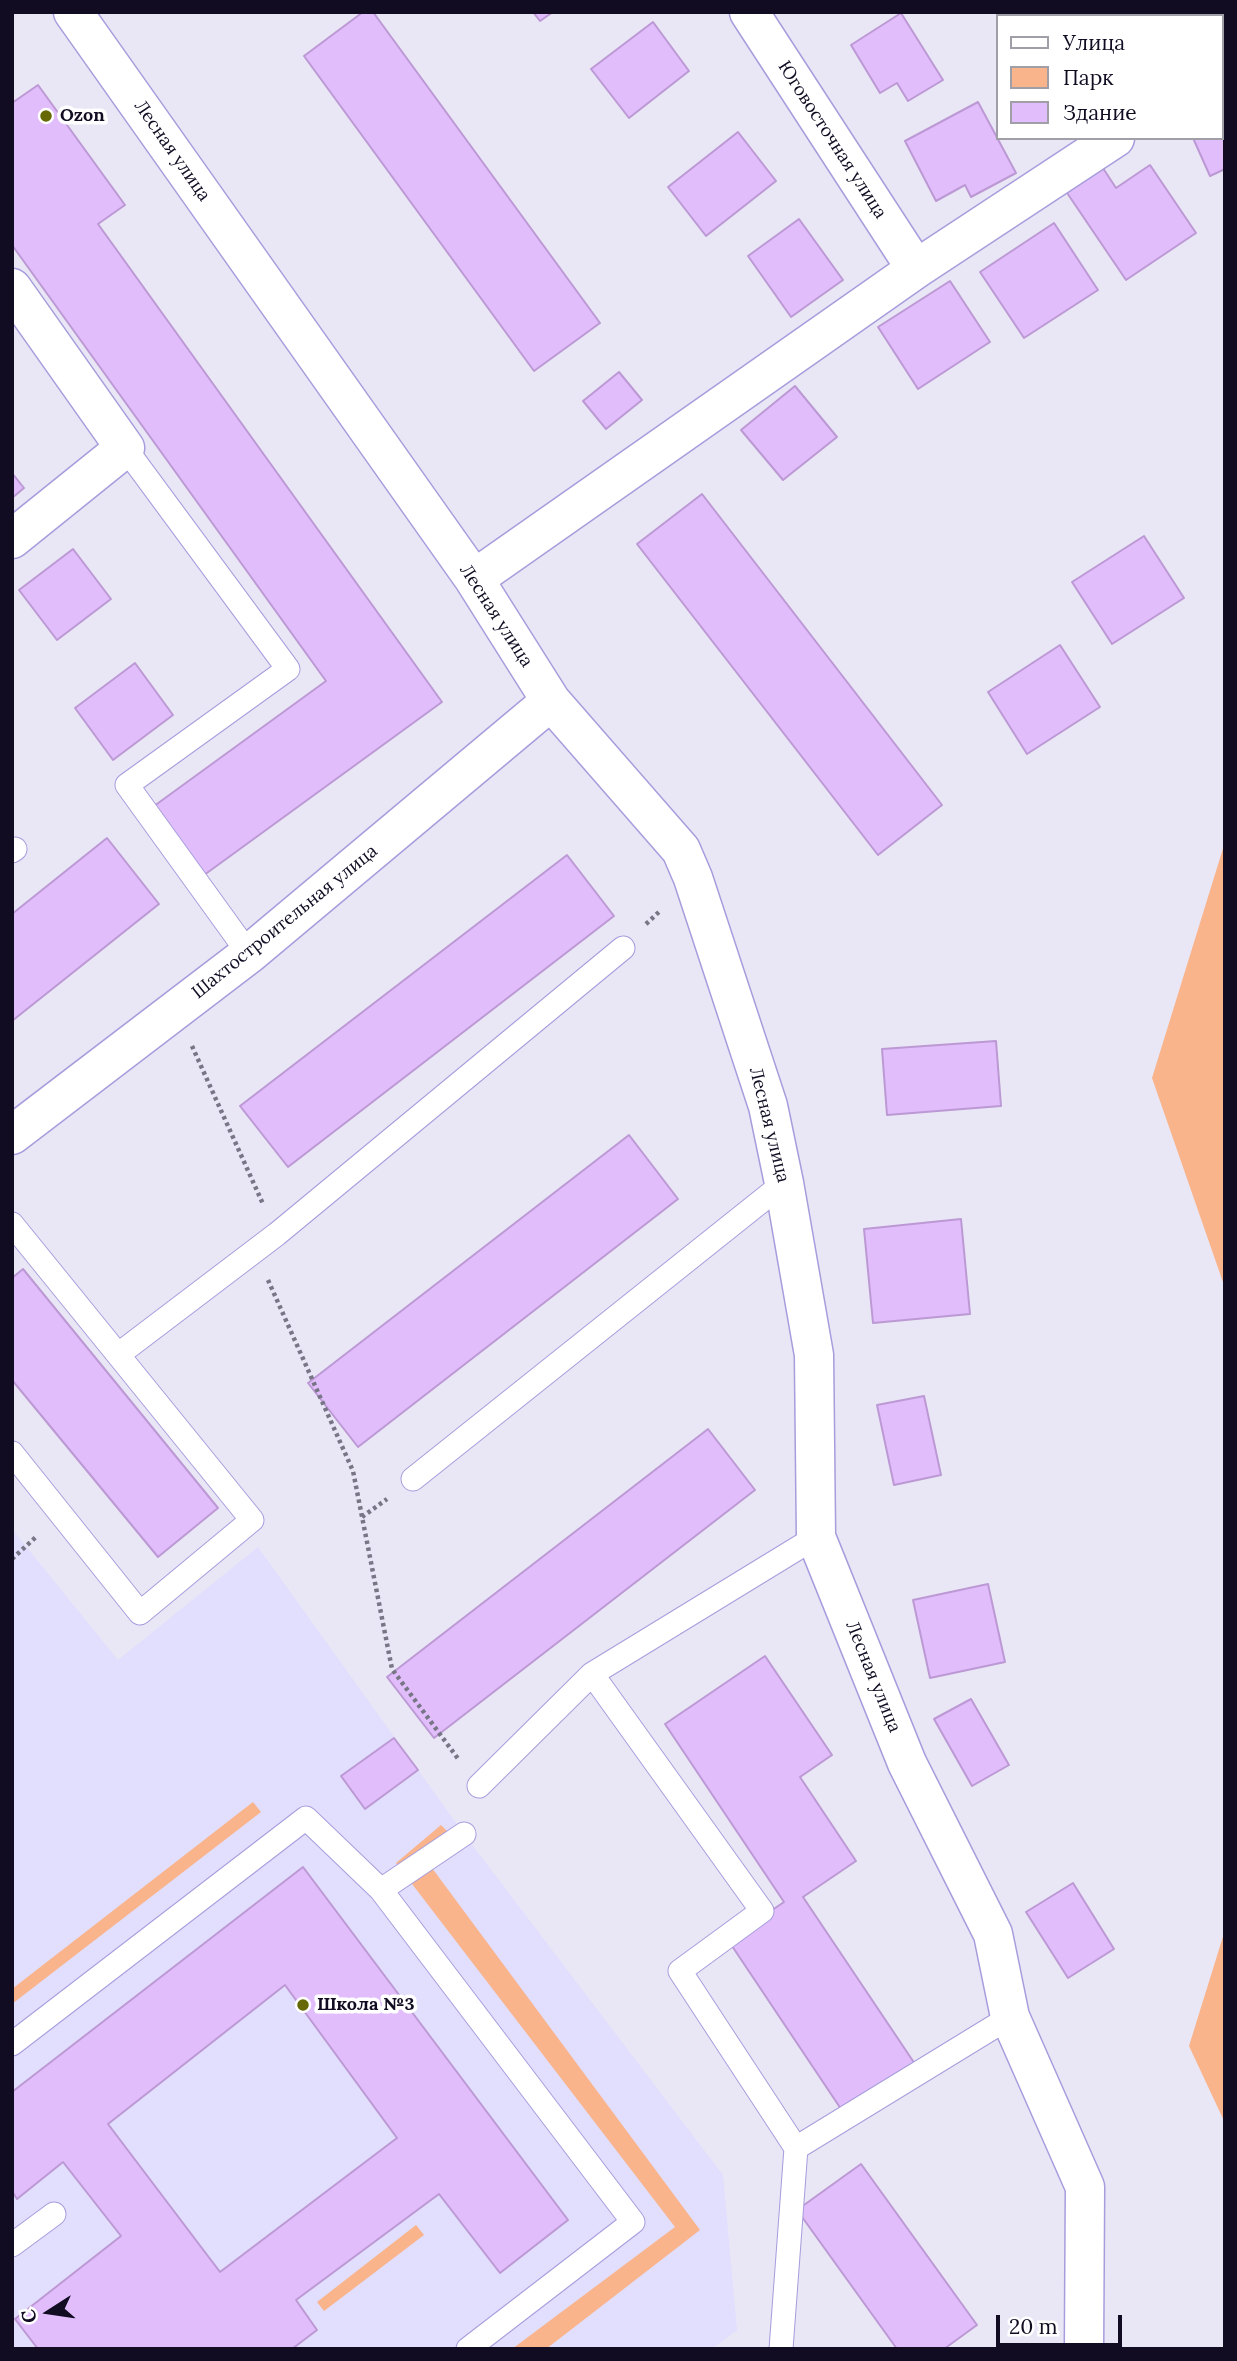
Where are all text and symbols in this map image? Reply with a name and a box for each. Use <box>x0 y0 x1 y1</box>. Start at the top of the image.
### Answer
legend <box>996 14 1223 140</box>
text: Улица <box>1063 29 1125 56</box>
street label: Юговосточная улица <box>773 57 891 223</box>
text: Парк <box>1063 64 1113 91</box>
street label: Лесная улица <box>129 96 215 206</box>
text: Здание <box>1063 99 1137 126</box>
place label: Ozon <box>60 105 105 127</box>
marker: Ozon <box>38 108 54 124</box>
street label: Лесная улица <box>455 561 537 671</box>
street label: Шахтостроительная улица <box>188 840 382 1004</box>
street label: Лесная улица <box>744 1065 794 1185</box>
street label: Лесная улица <box>841 1618 905 1736</box>
place label: Школа №3 <box>317 1994 415 2016</box>
marker: Школа №3 <box>295 1997 311 2013</box>
north arrow <box>14 2277 84 2347</box>
scale bar <box>999 2302 1125 2346</box>
text: С <box>15 2307 42 2325</box>
text: 20 m <box>1009 2313 1058 2340</box>

